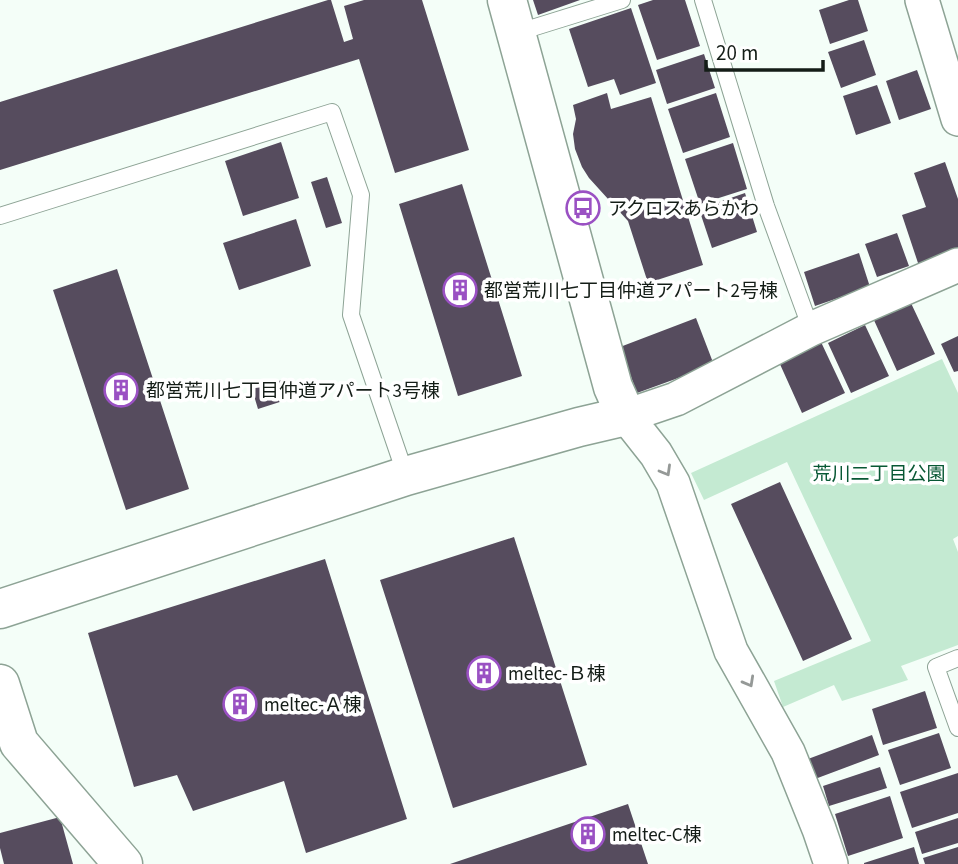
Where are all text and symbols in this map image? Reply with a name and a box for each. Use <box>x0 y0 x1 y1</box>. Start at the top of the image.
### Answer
scale bar <box>706 28 823 72</box>
text: 20 m <box>716 38 758 68</box>
bus stop icon: アクロスあらかわ <box>564 189 602 227</box>
place label: アクロスあらかわ <box>608 196 759 223</box>
building icon: 都営荒川七丁目仲道アパート2号棟 <box>441 271 479 309</box>
place label: 都営荒川七丁目仲道アパート2号棟 <box>484 278 778 305</box>
building icon: 都営荒川七丁目仲道アパート3号棟 <box>102 371 140 409</box>
place label: 都営荒川七丁目仲道アパート3号棟 <box>146 378 440 405</box>
park label: 荒川二丁目公園 <box>812 461 946 488</box>
one-way arrow <box>658 463 671 476</box>
building icon: meltec-Ｂ棟 <box>465 654 503 692</box>
place label: meltec-Ｂ棟 <box>508 661 606 688</box>
one-way arrow <box>741 675 754 688</box>
building icon: meltec-Ａ棟 <box>221 685 259 723</box>
place label: meltec-Ａ棟 <box>264 692 362 719</box>
building icon: meltec-C棟 <box>569 815 607 853</box>
place label: meltec-C棟 <box>612 822 702 849</box>

